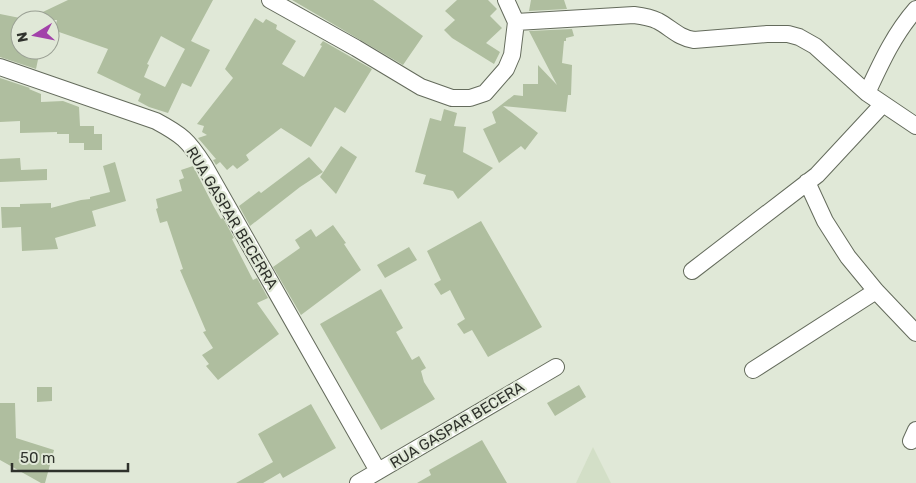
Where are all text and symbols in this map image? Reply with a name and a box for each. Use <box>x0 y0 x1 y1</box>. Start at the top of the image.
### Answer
north arrow <box>10 10 60 60</box>
text: N <box>13 31 32 44</box>
street label: RUA GASPAR BECERRA <box>182 143 282 293</box>
street label: RUA GASPAR BECERA <box>387 378 527 472</box>
scale bar <box>12 440 129 472</box>
text: 50 m <box>20 449 55 467</box>

